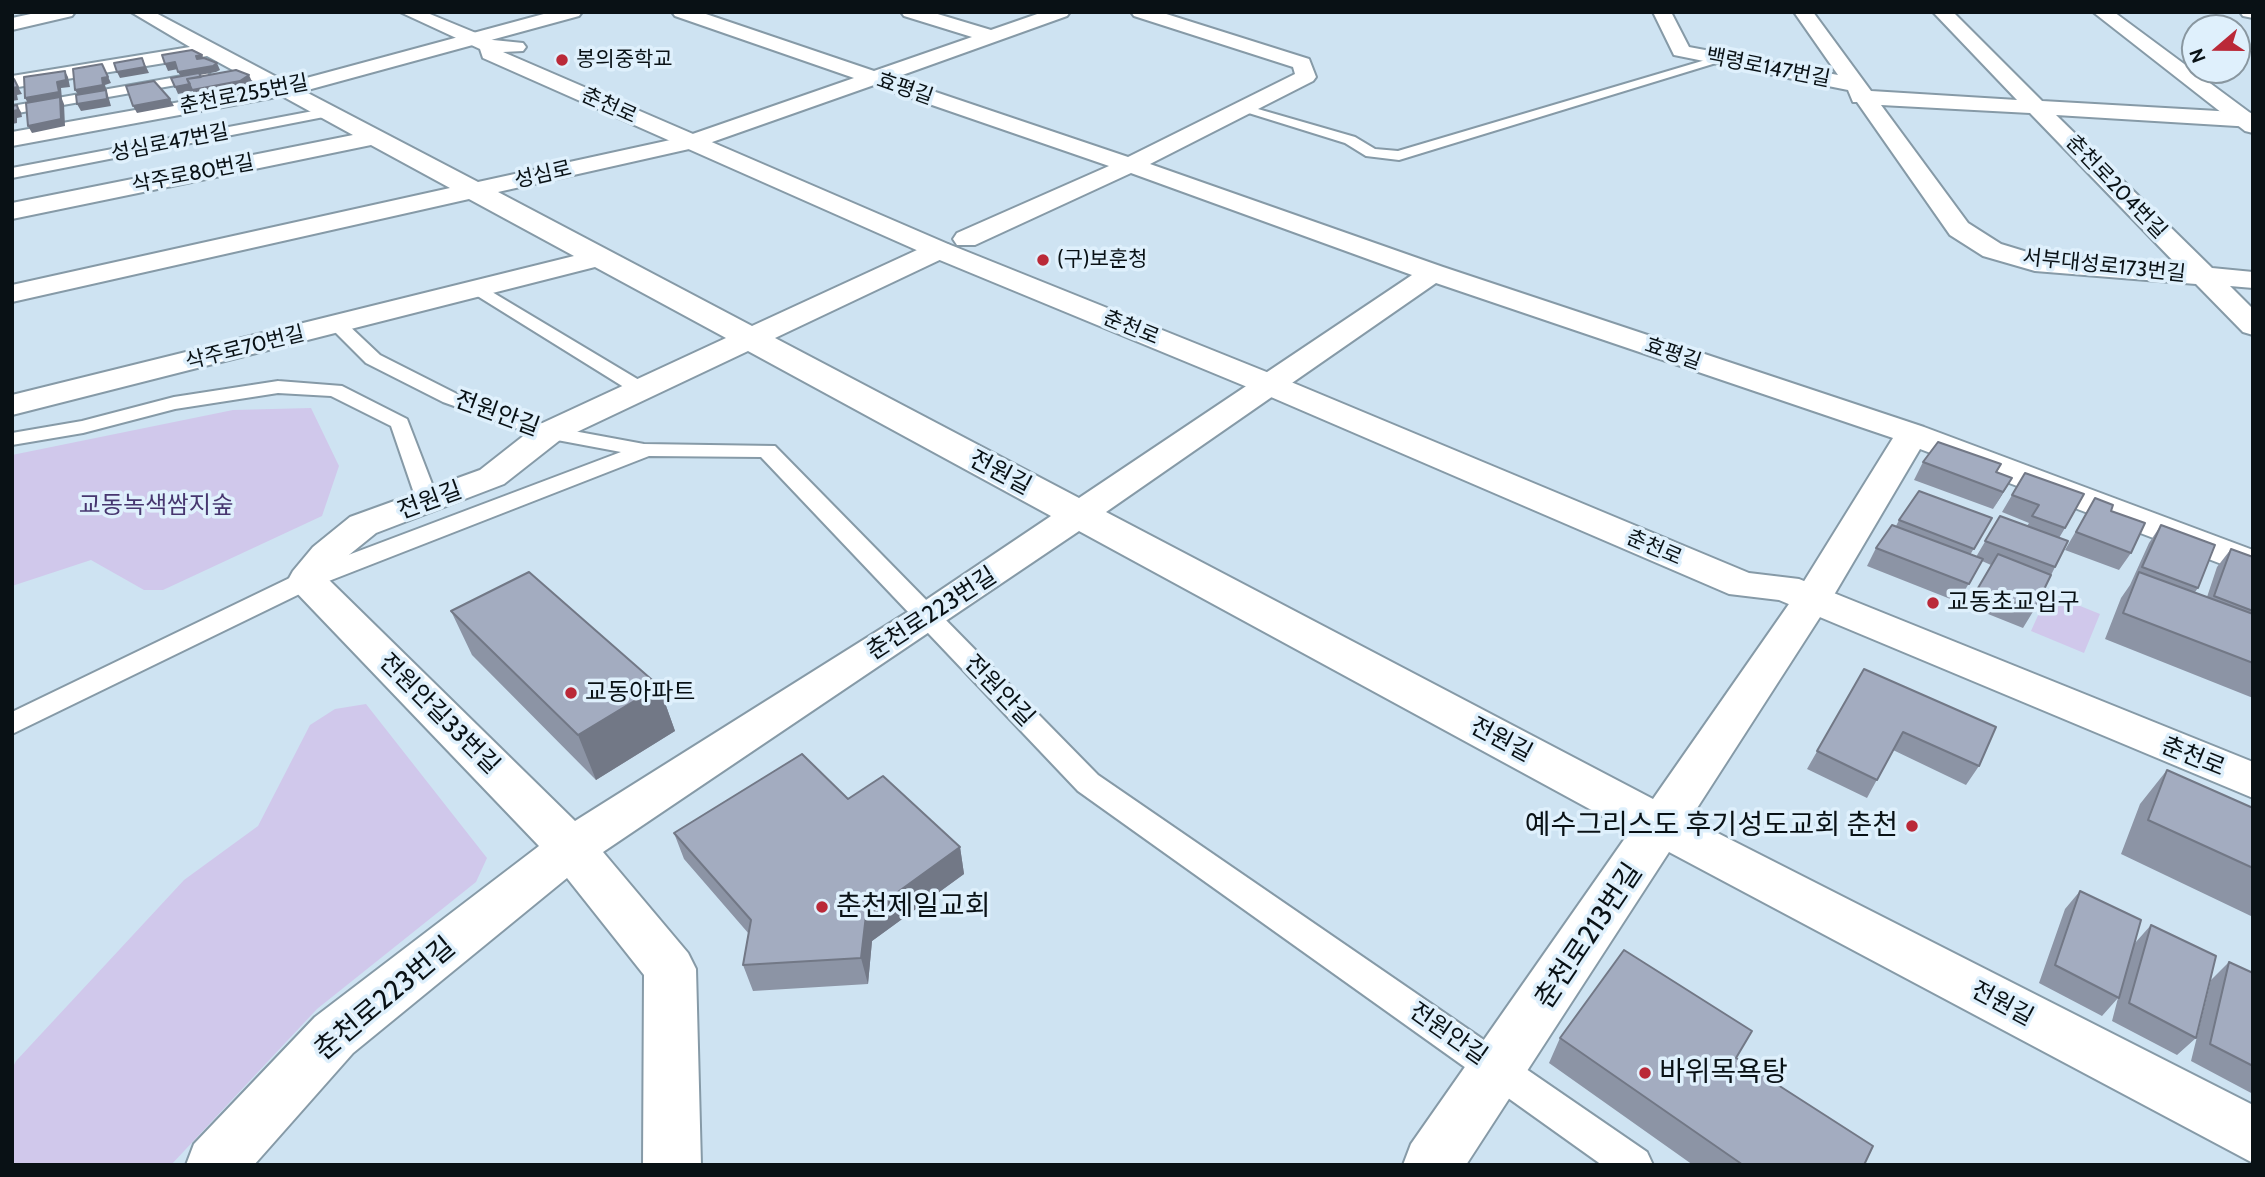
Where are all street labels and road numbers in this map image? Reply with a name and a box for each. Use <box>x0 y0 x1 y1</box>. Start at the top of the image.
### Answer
street label: 백령로147번길 <box>1704 44 1832 92</box>
street label: 효평길 <box>873 68 937 110</box>
street label: 춘천로255번길 <box>178 70 310 120</box>
street label: 춘천로 <box>577 83 641 129</box>
street label: 성심로47번길 <box>109 119 231 167</box>
street label: 춘천로204번길 <box>2060 130 2172 244</box>
street label: 삭주로80번길 <box>130 150 256 198</box>
street label: 성심로 <box>512 156 574 194</box>
street label: 서부대성로173번길 <box>2021 245 2187 287</box>
street label: 춘천로 <box>1099 305 1163 351</box>
street label: 삭주로70번길 <box>183 321 307 375</box>
street label: 효평길 <box>1641 333 1705 375</box>
street label: 전원안길 <box>451 385 543 443</box>
street label: 전원길 <box>964 445 1036 501</box>
street label: 전원길 <box>394 476 466 526</box>
street label: 춘천로 <box>1622 525 1686 571</box>
street label: 춘천로223번길 <box>862 561 1002 667</box>
street label: 전원안길33번길 <box>373 648 505 780</box>
street label: 전원안길 <box>958 649 1040 733</box>
street label: 전원길 <box>1465 712 1537 768</box>
street label: 춘천로 <box>2157 731 2229 783</box>
street label: 춘천로213번길 <box>1528 857 1650 1015</box>
street label: 춘천로223번길 <box>308 930 462 1068</box>
street label: 전원길 <box>1966 976 2038 1032</box>
street label: 전원안길 <box>1404 997 1492 1071</box>

